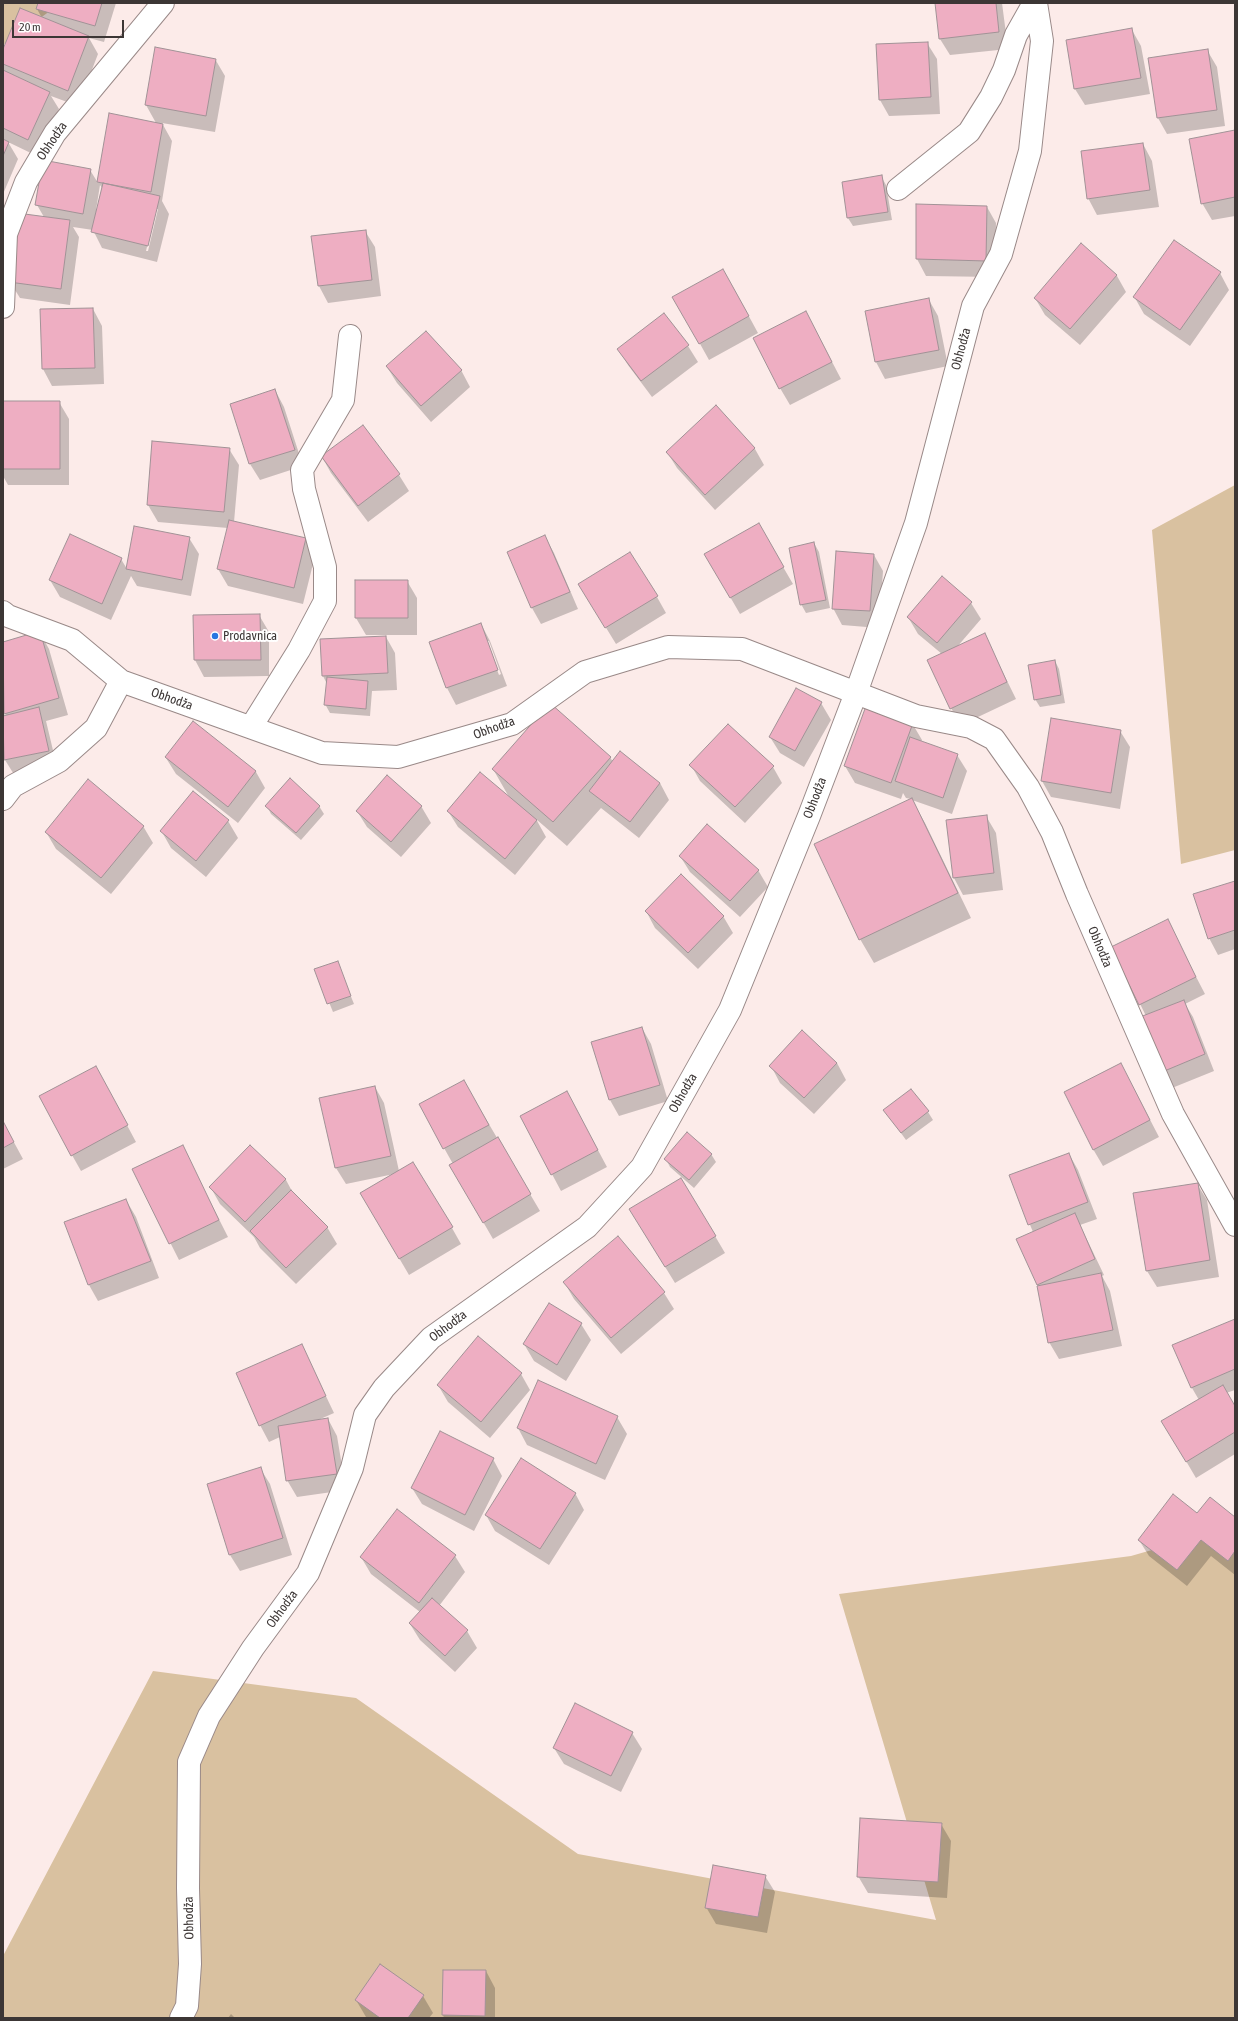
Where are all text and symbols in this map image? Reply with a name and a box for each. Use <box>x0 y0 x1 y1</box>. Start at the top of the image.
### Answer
scale bar <box>14 12 126 38</box>
text: 20 m <box>19 20 41 34</box>
street label: Obhodža <box>33 119 71 163</box>
street label: Obhodža <box>948 326 974 372</box>
place label: Prodavnica <box>223 628 277 644</box>
marker: Prodavnica <box>210 631 220 641</box>
street label: Obhodža <box>149 685 195 713</box>
street label: Obhodža <box>471 713 517 743</box>
street label: Obhodža <box>800 775 830 821</box>
street label: Obhodža <box>1084 924 1116 970</box>
street label: Obhodža <box>665 1070 701 1116</box>
street label: Obhodža <box>426 1307 470 1345</box>
street label: Obhodža <box>263 1587 301 1631</box>
street label: Obhodža <box>181 1896 197 1940</box>

